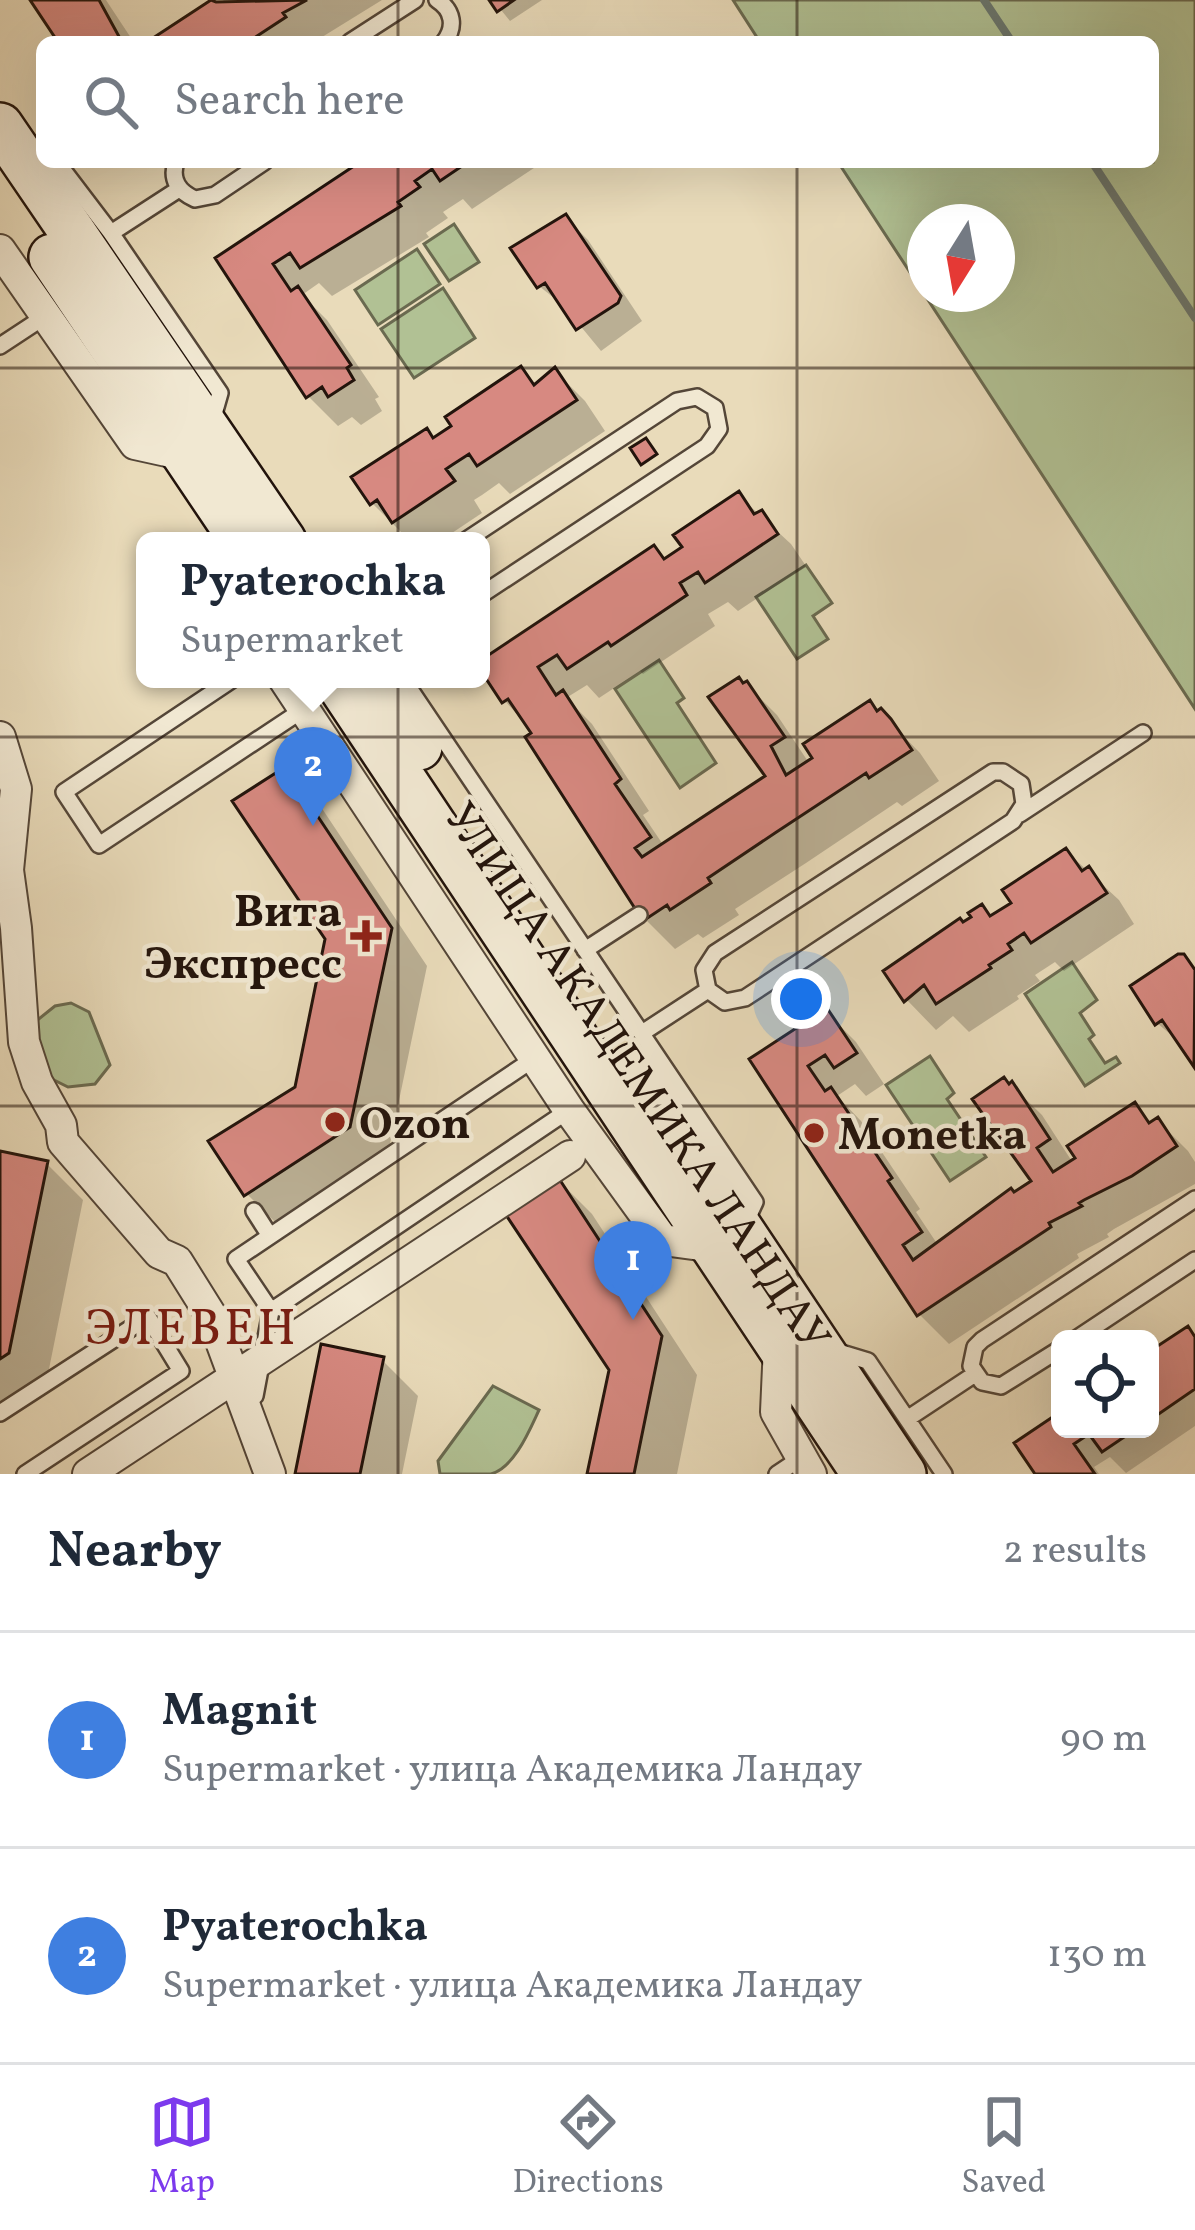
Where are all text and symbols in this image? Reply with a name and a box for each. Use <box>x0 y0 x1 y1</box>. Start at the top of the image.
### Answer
search box <box>36 36 1159 168</box>
icon: search <box>78 69 144 135</box>
text: Search here <box>174 71 405 134</box>
north arrow <box>907 204 1015 312</box>
popup <box>136 532 490 688</box>
text: Pyaterochka <box>180 552 446 615</box>
text: Supermarket <box>180 615 404 669</box>
pin: 2 <box>274 727 352 826</box>
street label: УЛИЦА АКАДЕМИКА ЛАНДАУ <box>427 791 843 1366</box>
place label: Вита Экспресс <box>144 883 342 998</box>
marker: Вита Экспресс <box>353 923 379 949</box>
your location <box>771 969 831 1029</box>
place label: Ozon <box>359 1095 471 1158</box>
place label: Monetka <box>838 1106 1027 1169</box>
marker: Ozon <box>322 1109 348 1135</box>
marker: Monetka <box>801 1120 827 1146</box>
pin: 1 <box>594 1221 672 1320</box>
district label: ЭЛЕВЕН <box>85 1295 299 1366</box>
map controls <box>1051 1330 1159 1438</box>
button: locate <box>1051 1330 1159 1438</box>
text: Nearby <box>48 1517 222 1588</box>
text: 2 results <box>1003 1525 1147 1579</box>
text: Magnit <box>162 1681 317 1744</box>
text: 1 <box>79 1713 95 1767</box>
text: 90 m <box>1060 1713 1147 1767</box>
text: Supermarket · улица Академика Ландау <box>162 1744 862 1798</box>
text: Pyaterochka <box>162 1897 428 1960</box>
text: 2 <box>77 1929 97 1983</box>
text: 130 m <box>1047 1929 1147 1983</box>
text: Supermarket · улица Академика Ландау <box>162 1960 862 2014</box>
tab: Map <box>149 2089 215 2207</box>
tab: Directions <box>512 2089 664 2207</box>
tab: Saved <box>961 2089 1046 2207</box>

